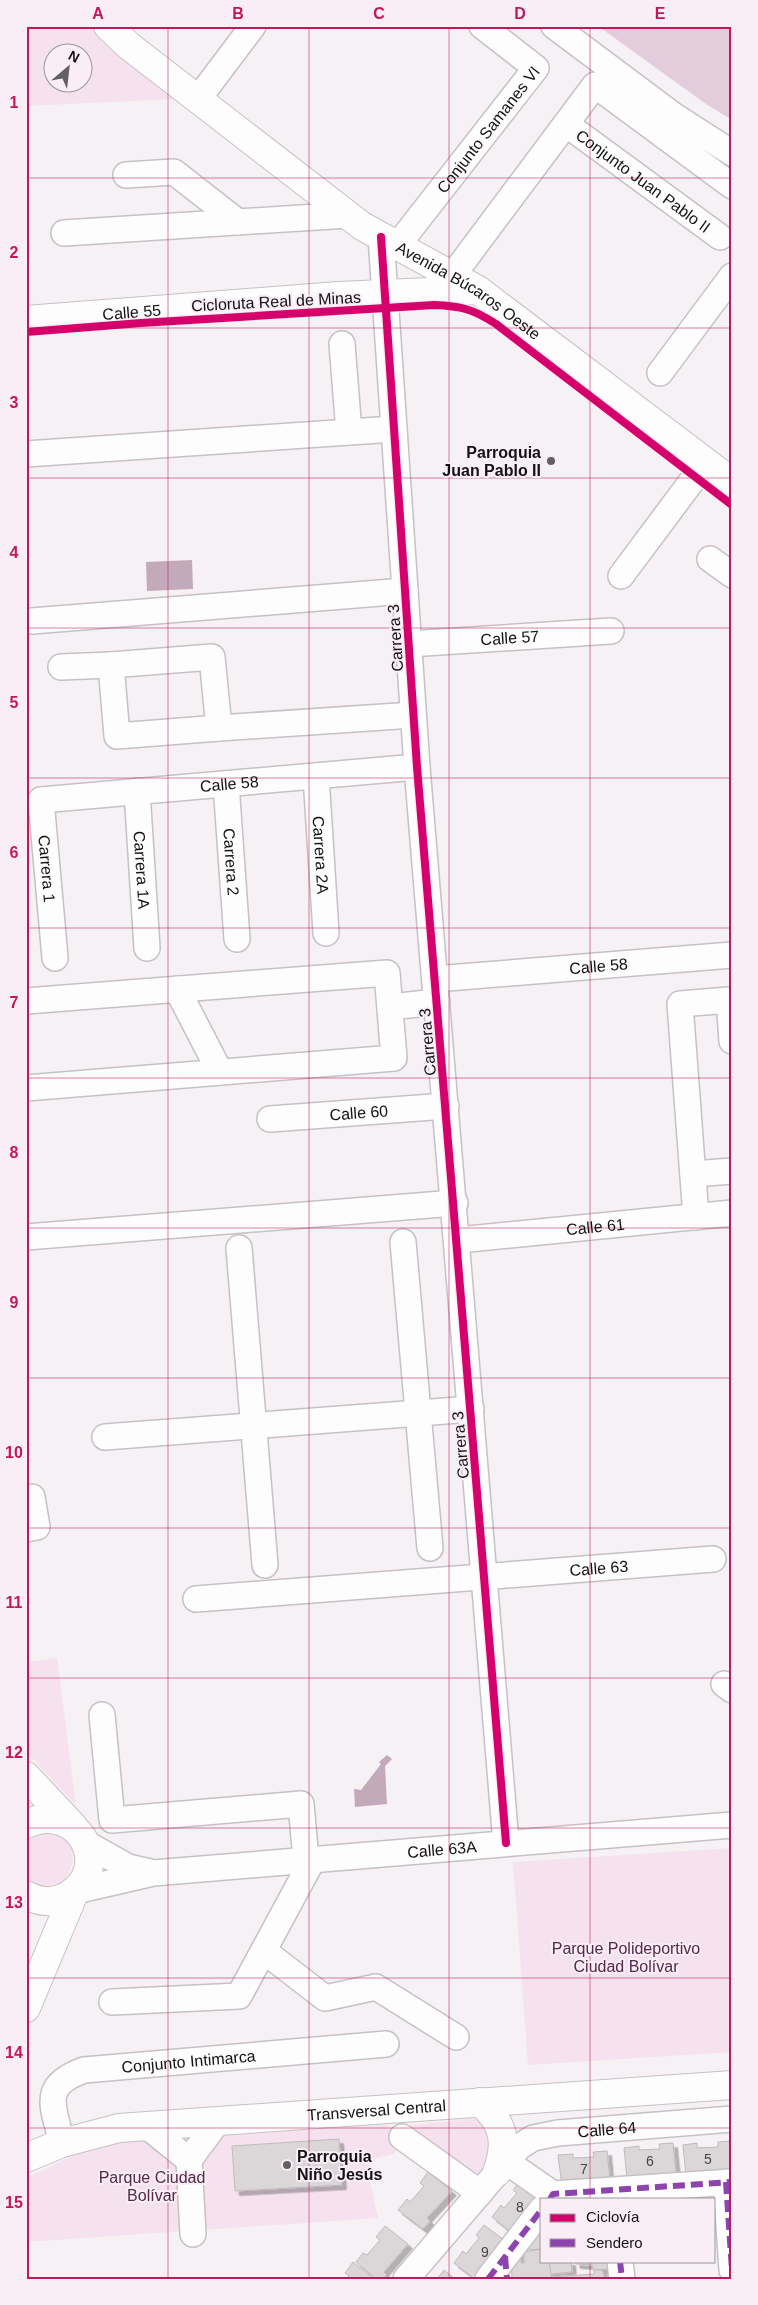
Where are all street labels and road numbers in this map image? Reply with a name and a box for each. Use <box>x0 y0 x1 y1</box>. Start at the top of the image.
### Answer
street label: Conjunto Samanes VI <box>434 63 543 196</box>
street label: Conjunto Juan Pablo II <box>573 126 713 236</box>
street label: Avenida Búcaros Oeste <box>393 239 544 343</box>
street label: Cicloruta Real de Minas <box>191 289 361 314</box>
street label: Calle 55 <box>102 302 162 323</box>
street label: Carrera 3 <box>385 604 406 672</box>
street label: Calle 57 <box>480 628 540 648</box>
street label: Calle 58 <box>199 773 259 795</box>
street label: Carrera 2A <box>310 815 332 895</box>
street label: Carrera 2 <box>220 828 242 896</box>
street label: Carrera 1A <box>131 830 153 910</box>
street label: Carrera 1 <box>35 834 58 903</box>
street label: Calle 58 <box>569 955 629 977</box>
street label: Carrera 3 <box>416 1007 439 1076</box>
street label: Calle 60 <box>329 1102 389 1124</box>
street label: Calle 61 <box>565 1216 626 1238</box>
street label: Carrera 3 <box>449 1410 472 1479</box>
street label: Calle 63 <box>569 1558 629 1579</box>
street label: Calle 63A <box>407 1838 478 1861</box>
street label: Conjunto Intimarca <box>121 2047 256 2076</box>
street label: Transversal Central <box>306 2097 446 2124</box>
street label: Calle 64 <box>577 2119 637 2140</box>

